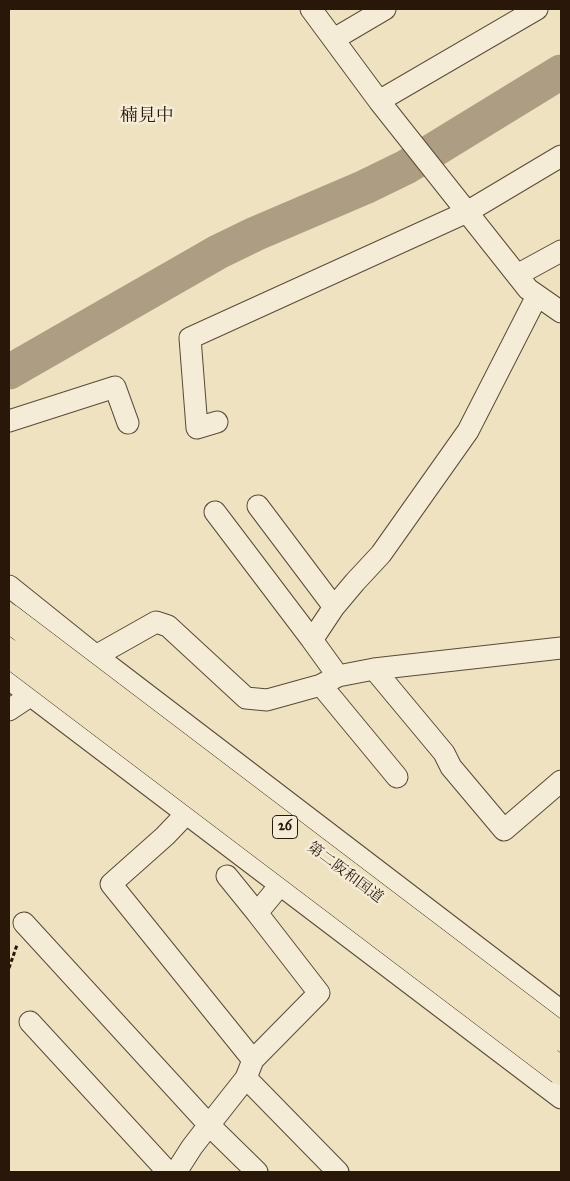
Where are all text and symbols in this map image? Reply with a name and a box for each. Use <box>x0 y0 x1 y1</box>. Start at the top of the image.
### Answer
district label: 楠見中 <box>120 106 174 128</box>
road number: 26 <box>272 816 298 839</box>
street label: 第二阪和国道 <box>304 839 386 907</box>

